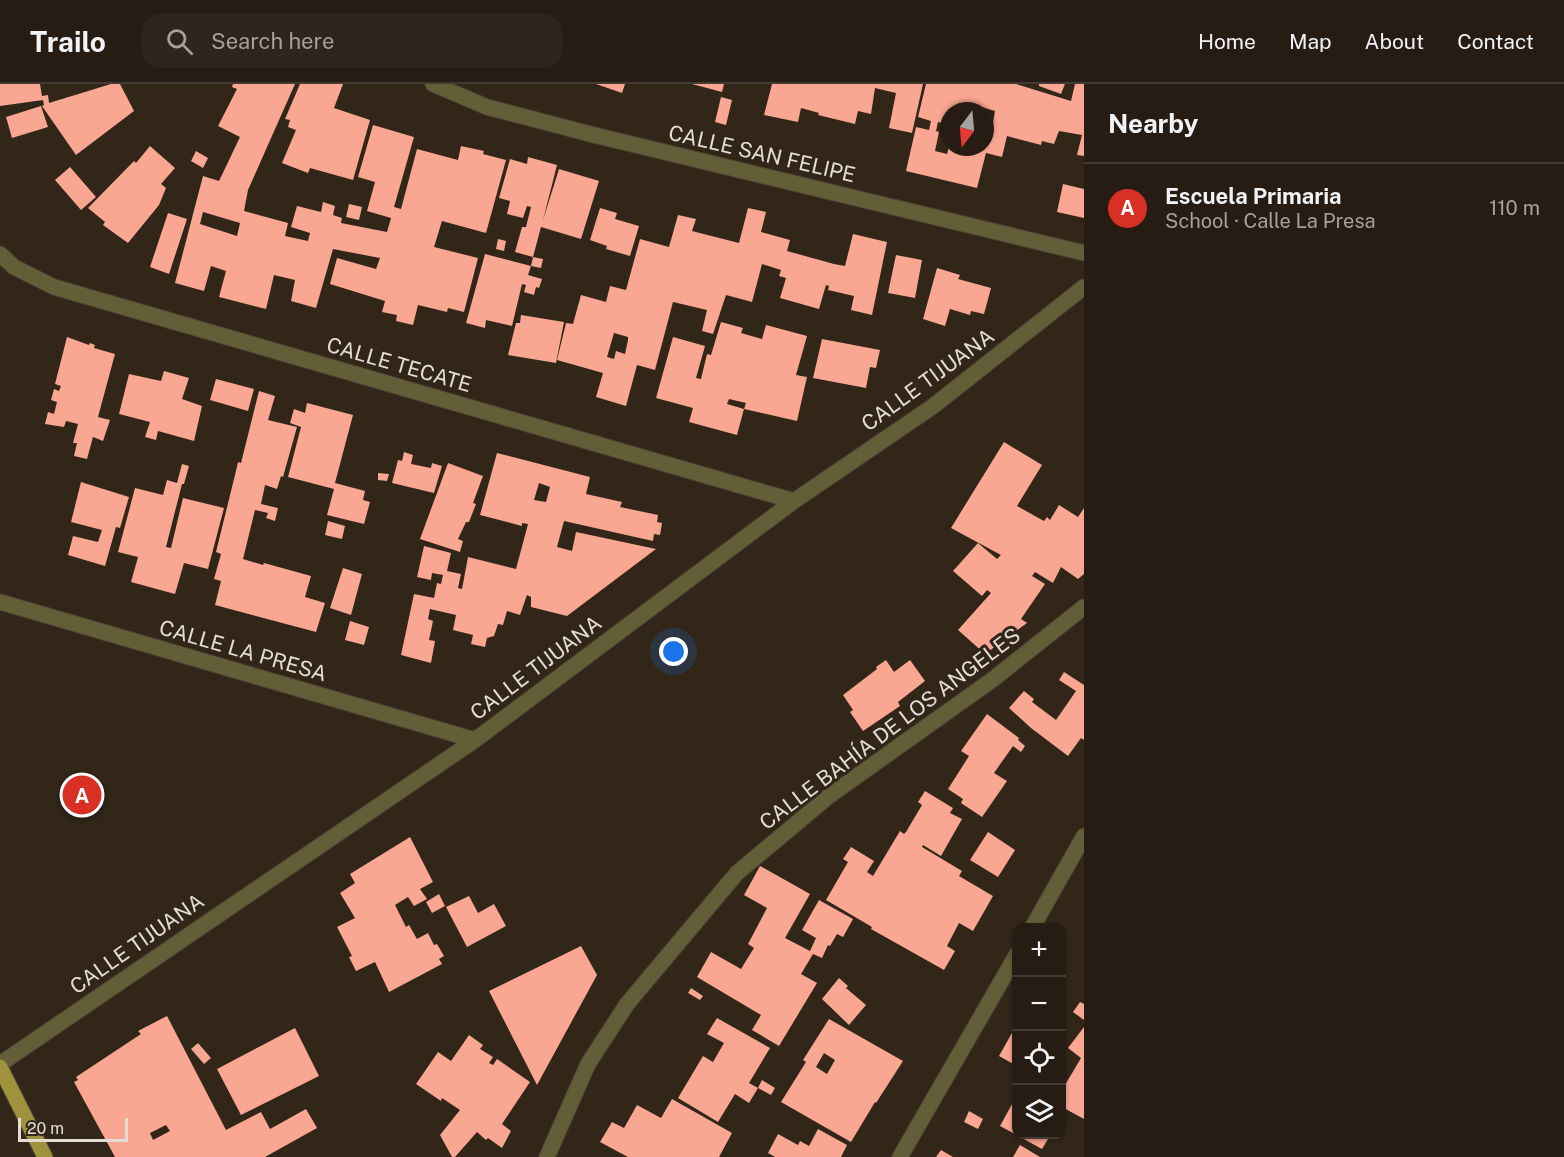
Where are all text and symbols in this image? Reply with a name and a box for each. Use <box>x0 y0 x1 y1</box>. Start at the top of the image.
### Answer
search box <box>142 14 562 68</box>
text: Trailo <box>30 25 106 58</box>
icon: search <box>163 25 196 58</box>
text: Search here <box>211 28 334 54</box>
text: Home <box>1198 29 1256 54</box>
text: Map <box>1289 29 1332 54</box>
text: About <box>1365 29 1424 54</box>
text: Contact <box>1457 29 1534 54</box>
north arrow <box>940 102 994 156</box>
text: Nearby <box>1108 108 1198 139</box>
street label: CALLE SAN FELIPE <box>666 120 858 187</box>
text: Escuela Primaria <box>1165 183 1342 209</box>
text: A <box>1120 196 1135 220</box>
text: 110 m <box>1489 196 1540 220</box>
text: School · Calle La Presa <box>1165 209 1376 233</box>
street label: CALLE TIJUANA <box>857 323 999 436</box>
street label: CALLE TECATE <box>324 332 475 397</box>
street label: CALLE TIJUANA <box>465 610 606 725</box>
street label: CALLE LA PRESA <box>156 615 330 686</box>
street label: CALLE BAHÍA DE LOS ANGELES <box>754 622 1025 835</box>
your location <box>659 637 688 666</box>
pin: A <box>62 772 101 818</box>
street label: CALLE TIJUANA <box>65 888 209 999</box>
map controls <box>1012 923 1066 1139</box>
button: + <box>1012 923 1066 977</box>
button: − <box>1012 977 1066 1031</box>
button: locate <box>1012 1031 1066 1085</box>
button: layers <box>1012 1085 1066 1139</box>
scale bar <box>18 1115 128 1142</box>
text: 20 m <box>27 1119 64 1138</box>

